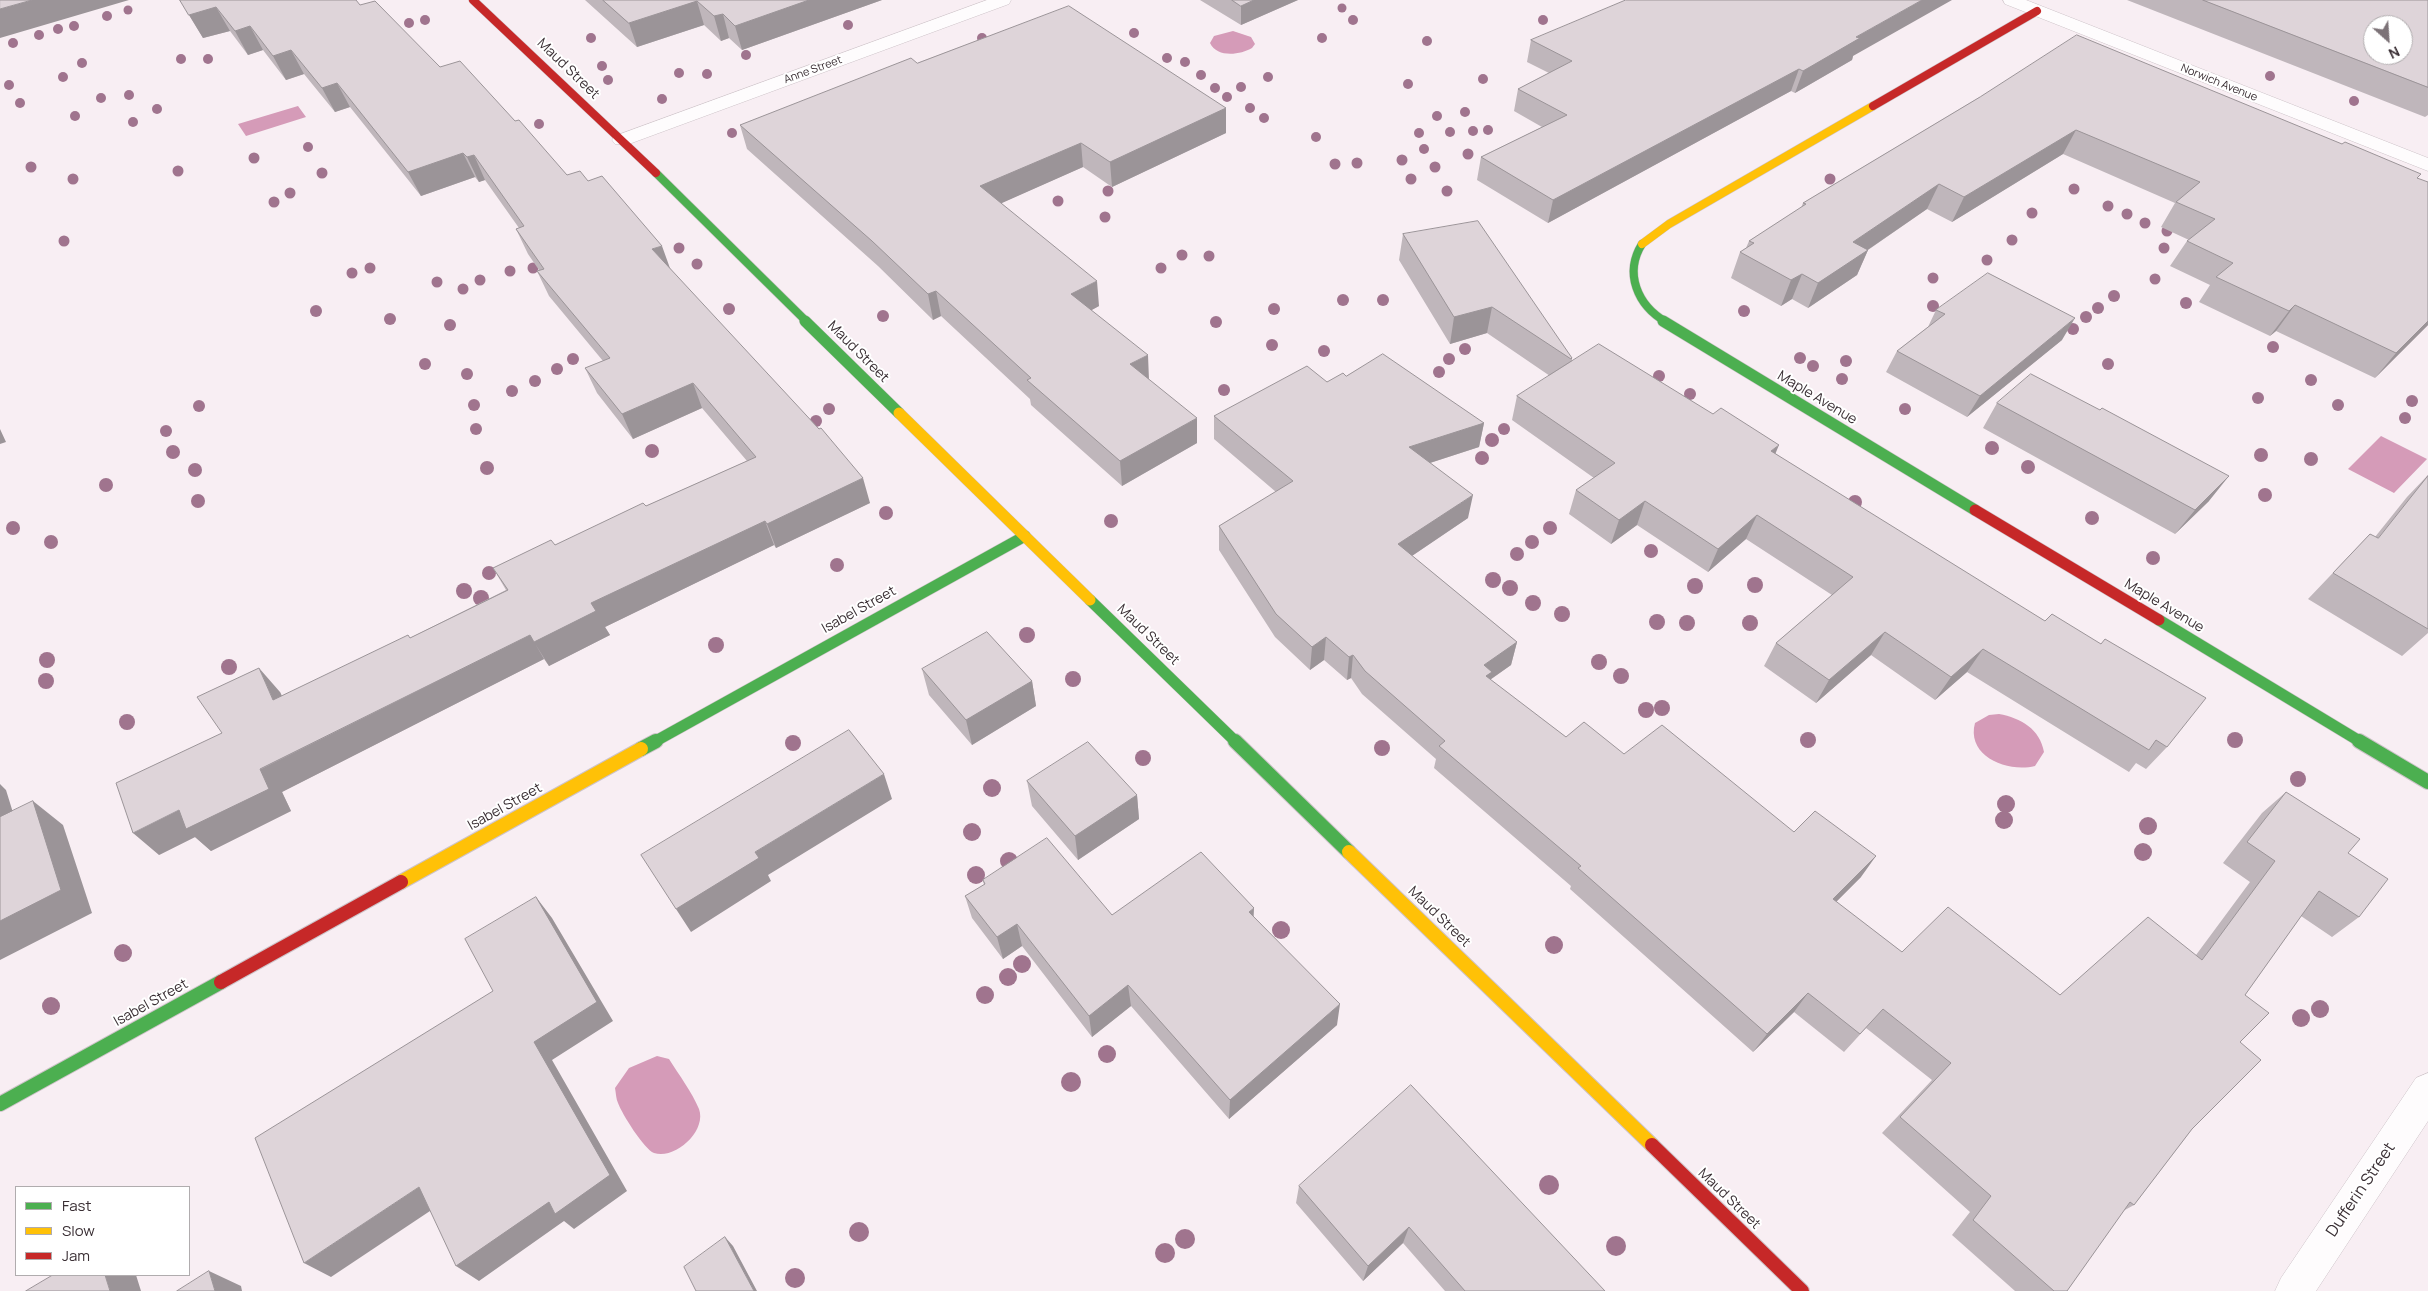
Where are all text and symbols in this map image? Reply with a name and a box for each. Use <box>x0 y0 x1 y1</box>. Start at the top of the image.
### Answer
north arrow <box>2363 15 2413 65</box>
street label: Maud Street <box>533 35 603 103</box>
text: N <box>2386 42 2403 64</box>
street label: Anne Street <box>782 53 844 87</box>
street label: Norwich Avenue <box>2179 62 2259 104</box>
street label: Maud Street <box>824 318 892 386</box>
street label: Maple Avenue <box>1774 368 1860 428</box>
street label: Maple Avenue <box>2121 576 2207 636</box>
street label: Isabel Street <box>819 583 899 637</box>
street label: Maud Street <box>1113 601 1183 669</box>
street label: Isabel Street <box>465 780 545 834</box>
street label: Maud Street <box>1404 883 1474 951</box>
street label: Isabel Street <box>111 976 191 1030</box>
street label: Dufferin Street <box>2323 1139 2399 1241</box>
street label: Maud Street <box>1694 1165 1764 1233</box>
legend <box>15 1186 190 1276</box>
text: Fast <box>62 1195 91 1216</box>
text: Slow <box>62 1220 95 1241</box>
text: Jam <box>62 1245 90 1266</box>

